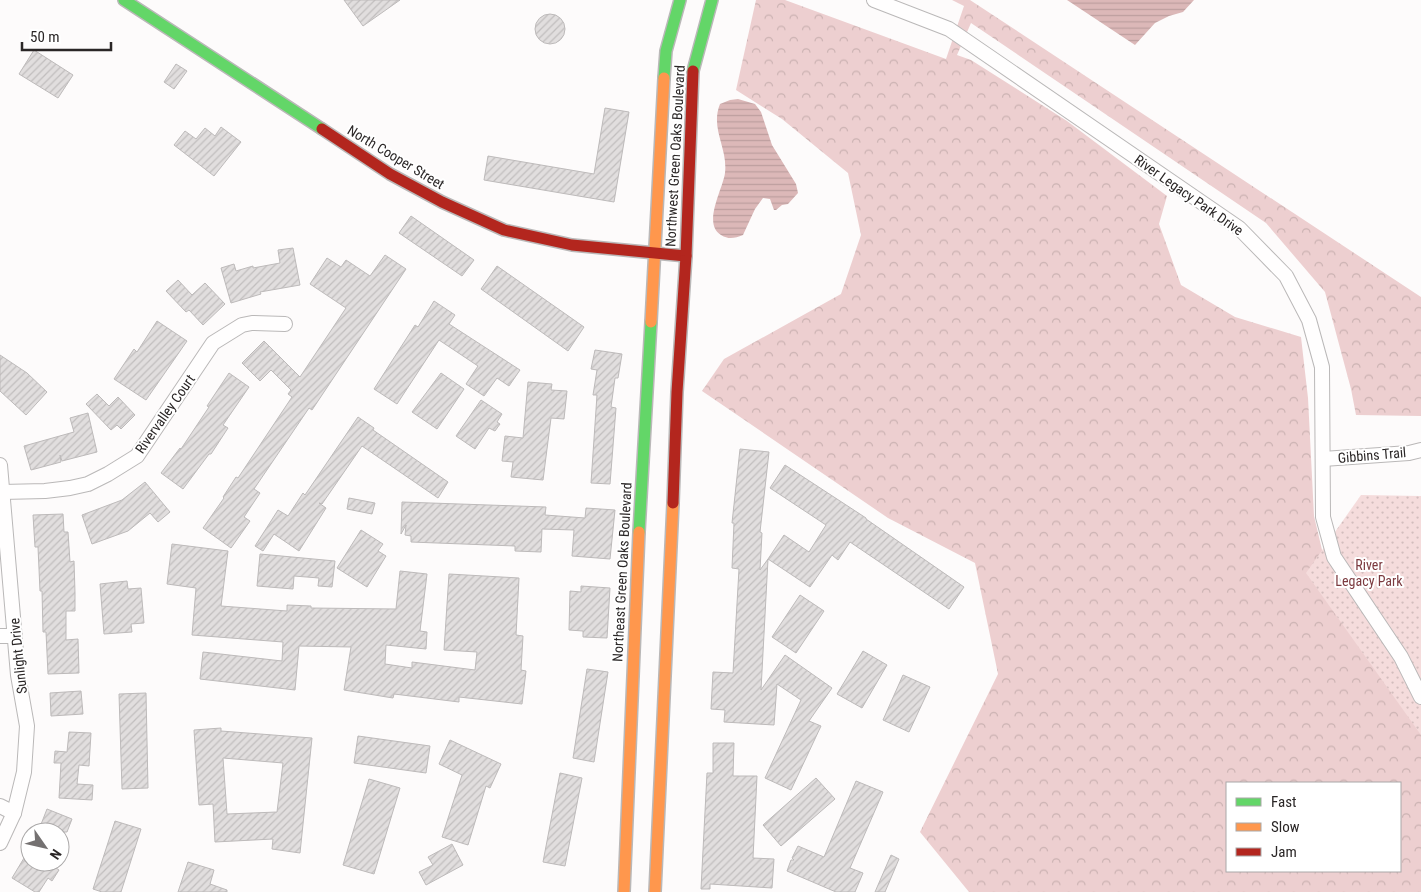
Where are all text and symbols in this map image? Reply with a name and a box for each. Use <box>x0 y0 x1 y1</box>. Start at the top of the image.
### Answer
scale bar <box>22 20 111 52</box>
text: 50 m <box>30 28 60 46</box>
street label: Northwest Green Oaks Boulevard <box>662 65 688 247</box>
street label: North Cooper Street <box>345 122 447 192</box>
street label: River Legacy Park Drive <box>1132 151 1247 239</box>
street label: Rivervalley Court <box>132 372 198 456</box>
street label: Gibbins Trail <box>1337 444 1407 466</box>
street label: Northeast Green Oaks Boulevard <box>609 482 635 662</box>
park label: River Legacy Park <box>1335 557 1403 589</box>
street label: Sunlight Drive <box>6 617 30 695</box>
legend <box>1226 782 1401 872</box>
text: Fast <box>1271 793 1296 811</box>
text: Slow <box>1271 818 1300 836</box>
north arrow <box>20 822 70 872</box>
text: Jam <box>1271 843 1297 861</box>
text: N <box>47 846 65 862</box>

